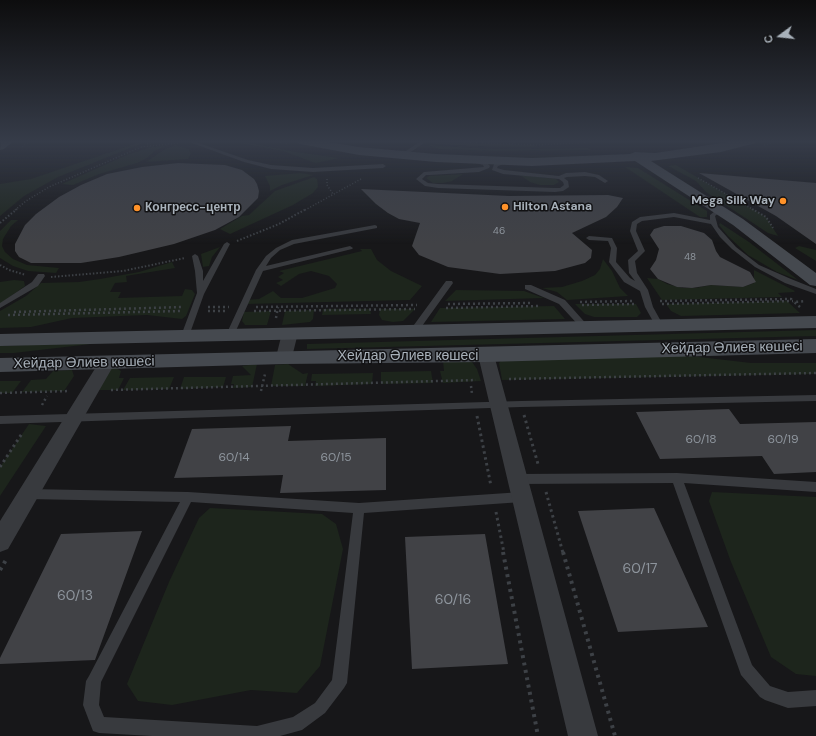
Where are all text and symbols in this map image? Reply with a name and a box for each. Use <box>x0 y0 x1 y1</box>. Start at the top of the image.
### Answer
north arrow <box>760 16 800 56</box>
text: С <box>761 33 776 45</box>
place label: Mega Silk Way <box>691 194 775 208</box>
marker: Mega Silk Way <box>778 196 788 206</box>
place label: Hilton Astana <box>513 200 592 214</box>
place label: Конгресс-центр <box>145 201 241 215</box>
marker: Hilton Astana <box>500 202 510 212</box>
marker: Конгресс-центр <box>132 203 142 213</box>
house number: 46 <box>493 225 505 237</box>
house number: 48 <box>684 251 696 263</box>
street label: Хейдар Әлиев көшесі <box>661 338 803 358</box>
street label: Хейдар Әлиев көшесі <box>338 348 478 364</box>
street label: Хейдар Әлиев көшесі <box>13 353 155 373</box>
house number: 60/18 <box>685 433 717 447</box>
house number: 60/19 <box>767 433 799 447</box>
house number: 60/14 <box>219 451 249 465</box>
house number: 60/15 <box>320 451 352 465</box>
house number: 60/17 <box>622 561 658 577</box>
house number: 60/13 <box>57 588 93 604</box>
house number: 60/16 <box>435 592 471 608</box>

